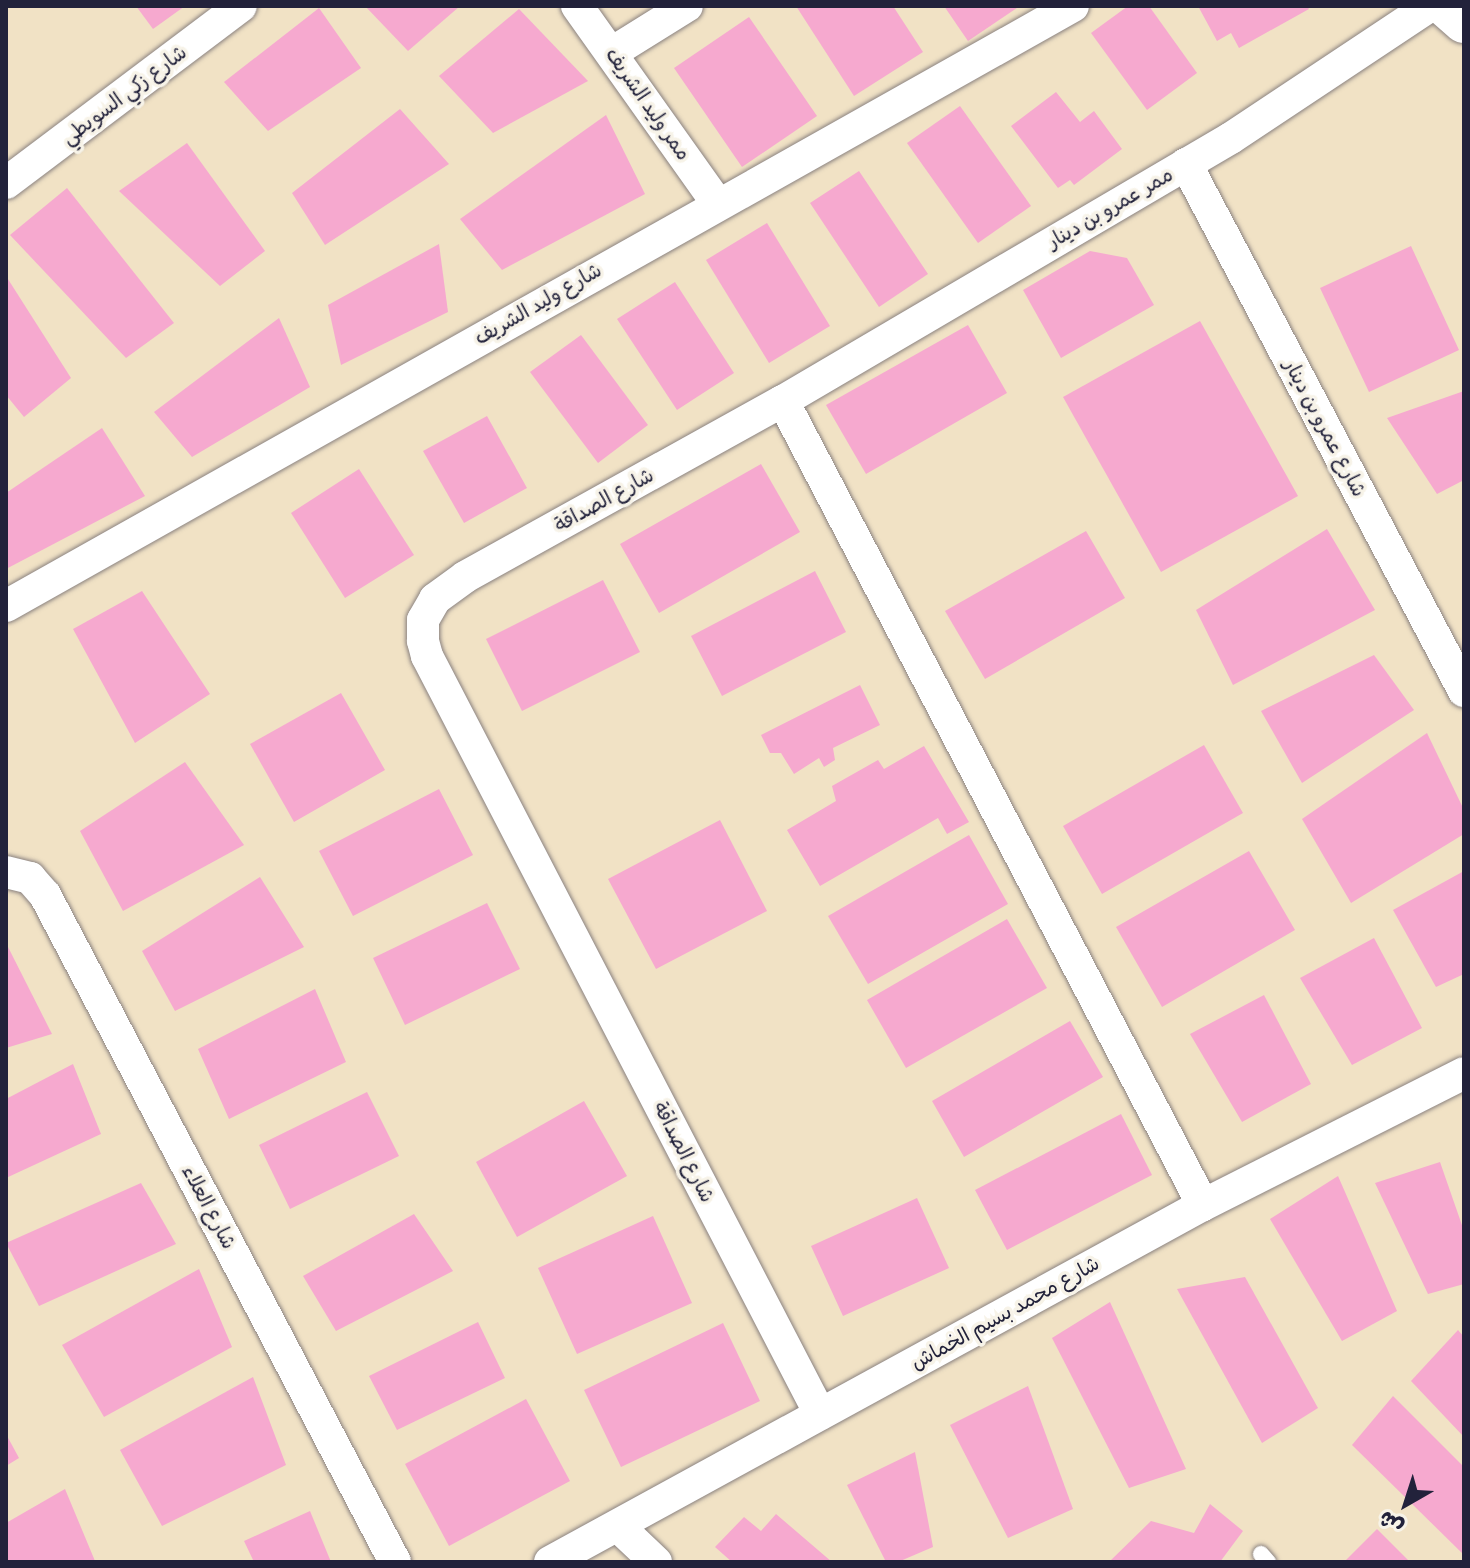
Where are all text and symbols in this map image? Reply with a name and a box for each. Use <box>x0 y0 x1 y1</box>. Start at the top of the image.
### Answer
street label: شارع زكي السويطي <box>57 40 191 150</box>
street label: ممر وليد الشريف <box>600 43 696 165</box>
street label: ممر عمرو بن دينار <box>1043 162 1177 254</box>
street label: شارع وليد الشريف <box>470 258 606 350</box>
street label: شارع عمرو بن دينار <box>1279 355 1371 501</box>
street label: شارع الصداقة <box>550 463 658 537</box>
street label: شارع الصداقة <box>648 1098 720 1206</box>
street label: شارع العلاء <box>177 1161 241 1253</box>
street label: شارع محمد بسيم الخماش <box>906 1251 1104 1375</box>
north arrow <box>1366 1464 1446 1544</box>
text: ش <box>1373 1504 1409 1541</box>

